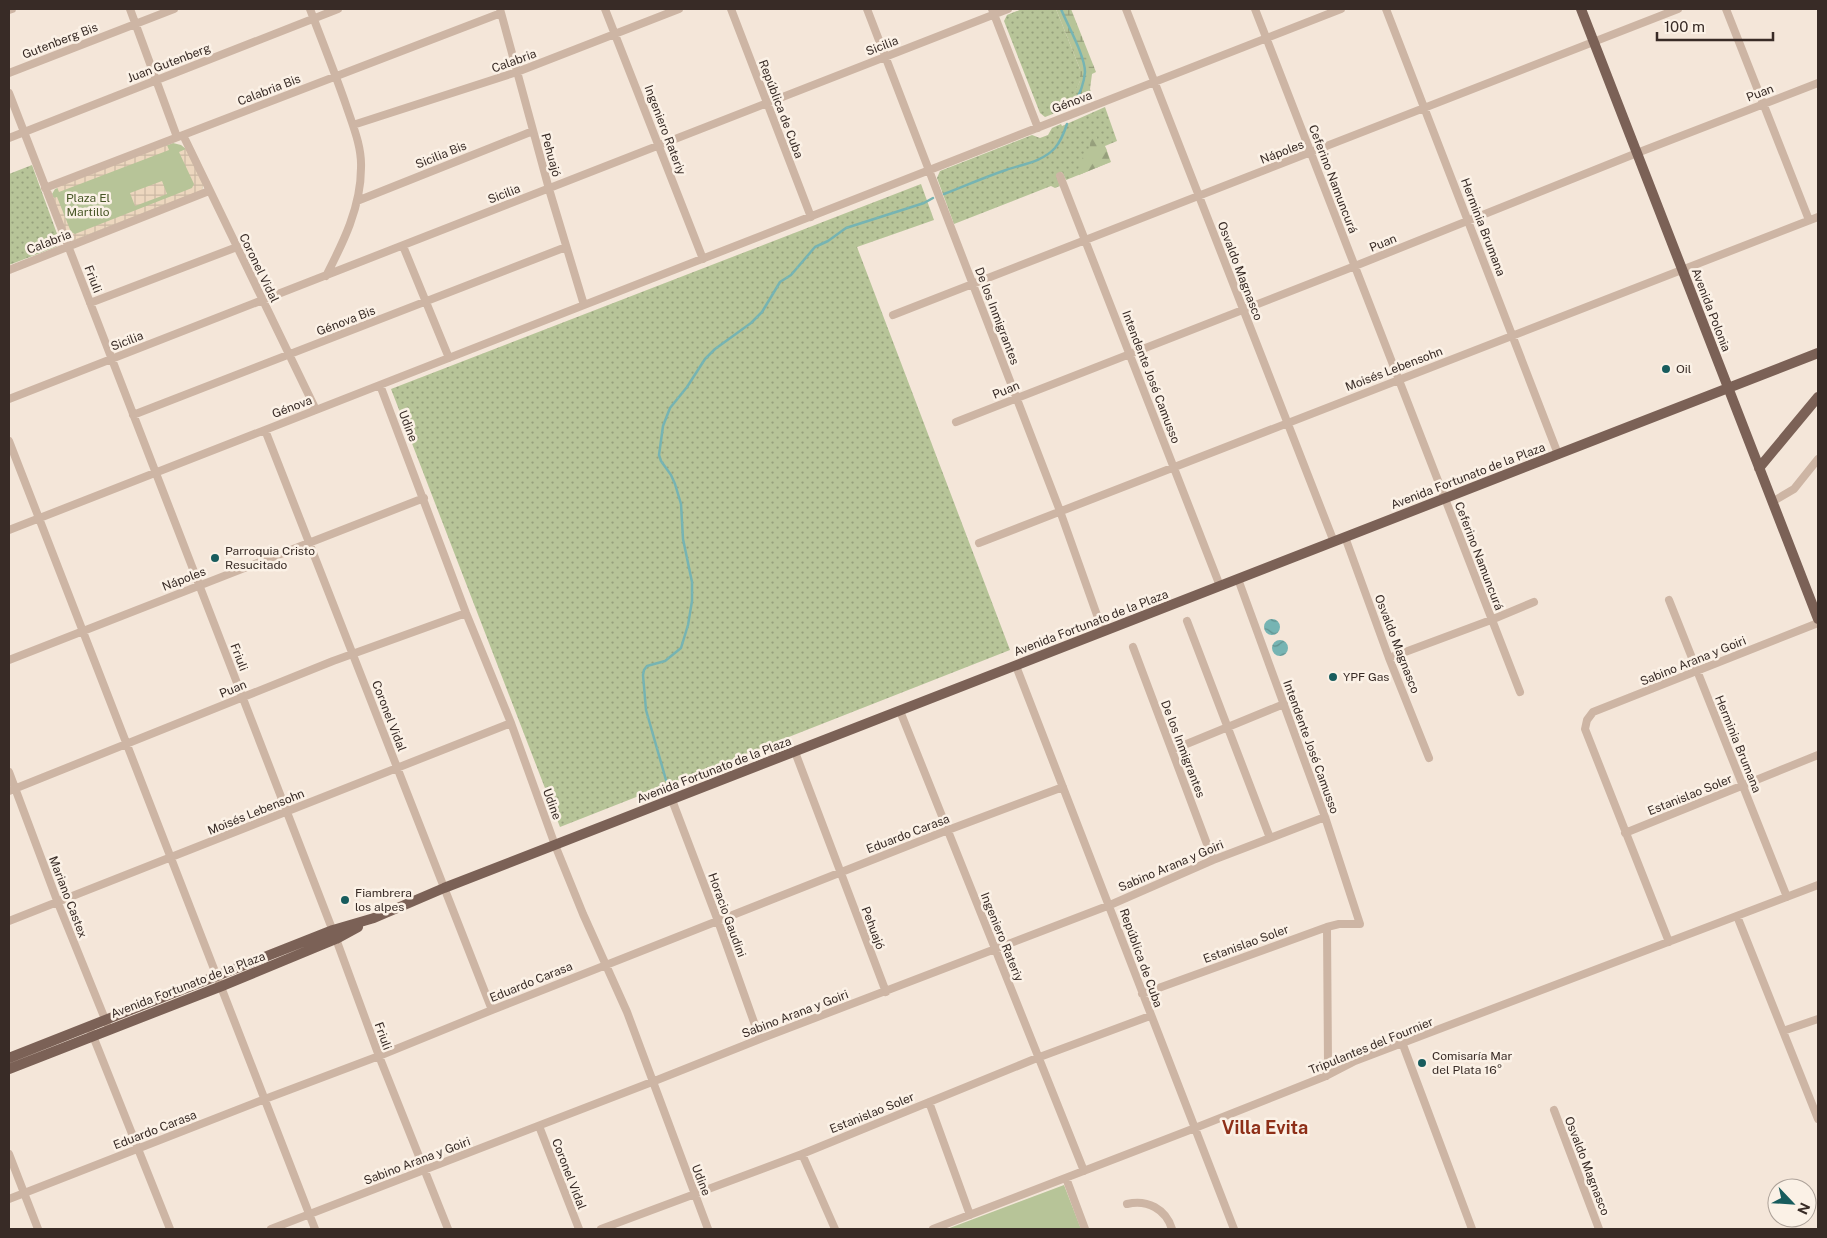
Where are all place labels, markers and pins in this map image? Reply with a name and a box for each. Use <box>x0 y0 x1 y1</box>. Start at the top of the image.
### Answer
place label: Oil <box>1676 362 1692 376</box>
marker: Oil <box>1660 363 1672 375</box>
place label: Parroquia Cristo Resucitado <box>225 544 315 572</box>
marker: Parroquia Cristo Resucitado <box>209 552 221 564</box>
place label: YPF Gas <box>1343 670 1389 684</box>
marker: YPF Gas <box>1327 671 1339 683</box>
place label: Fiambrera los alpes <box>355 886 412 914</box>
marker: Fiambrera los alpes <box>339 894 351 906</box>
place label: Comisaría Mar del Plata 16° <box>1432 1049 1512 1077</box>
marker: Comisaría Mar del Plata 16° <box>1416 1057 1428 1069</box>

